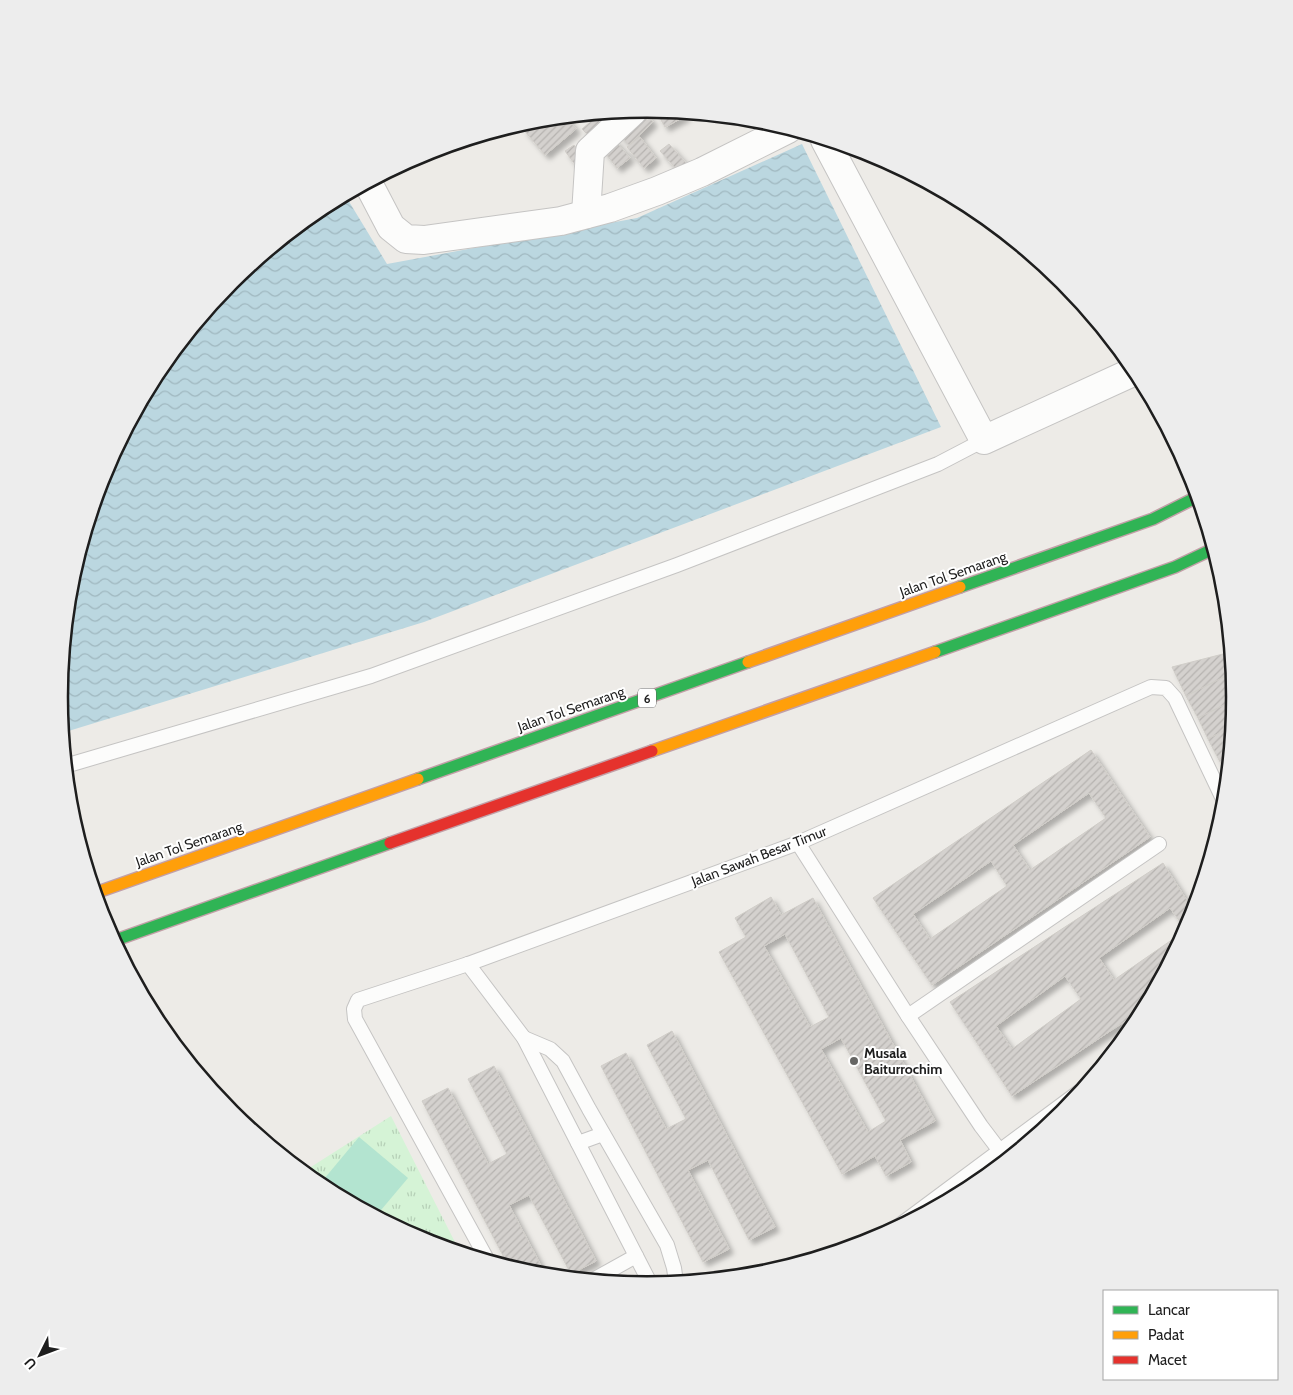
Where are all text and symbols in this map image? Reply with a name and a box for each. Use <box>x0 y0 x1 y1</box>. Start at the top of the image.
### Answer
street label: Jalan Tol Semarang <box>896 547 1010 601</box>
street label: Jalan Tol Semarang <box>514 682 628 736</box>
road number: 6 <box>638 688 656 708</box>
street label: Jalan Tol Semarang <box>132 817 246 871</box>
street label: Jalan Sawah Besar Timur <box>688 822 830 890</box>
place label: Musala Baiturrochim <box>864 1044 942 1078</box>
marker: Musala Baiturrochim <box>848 1055 860 1067</box>
legend <box>1103 1290 1278 1380</box>
text: Lancar <box>1148 1301 1190 1319</box>
text: Padat <box>1148 1326 1184 1344</box>
north arrow <box>15 1330 65 1380</box>
text: Macet <box>1148 1351 1187 1369</box>
text: U <box>20 1354 40 1373</box>

